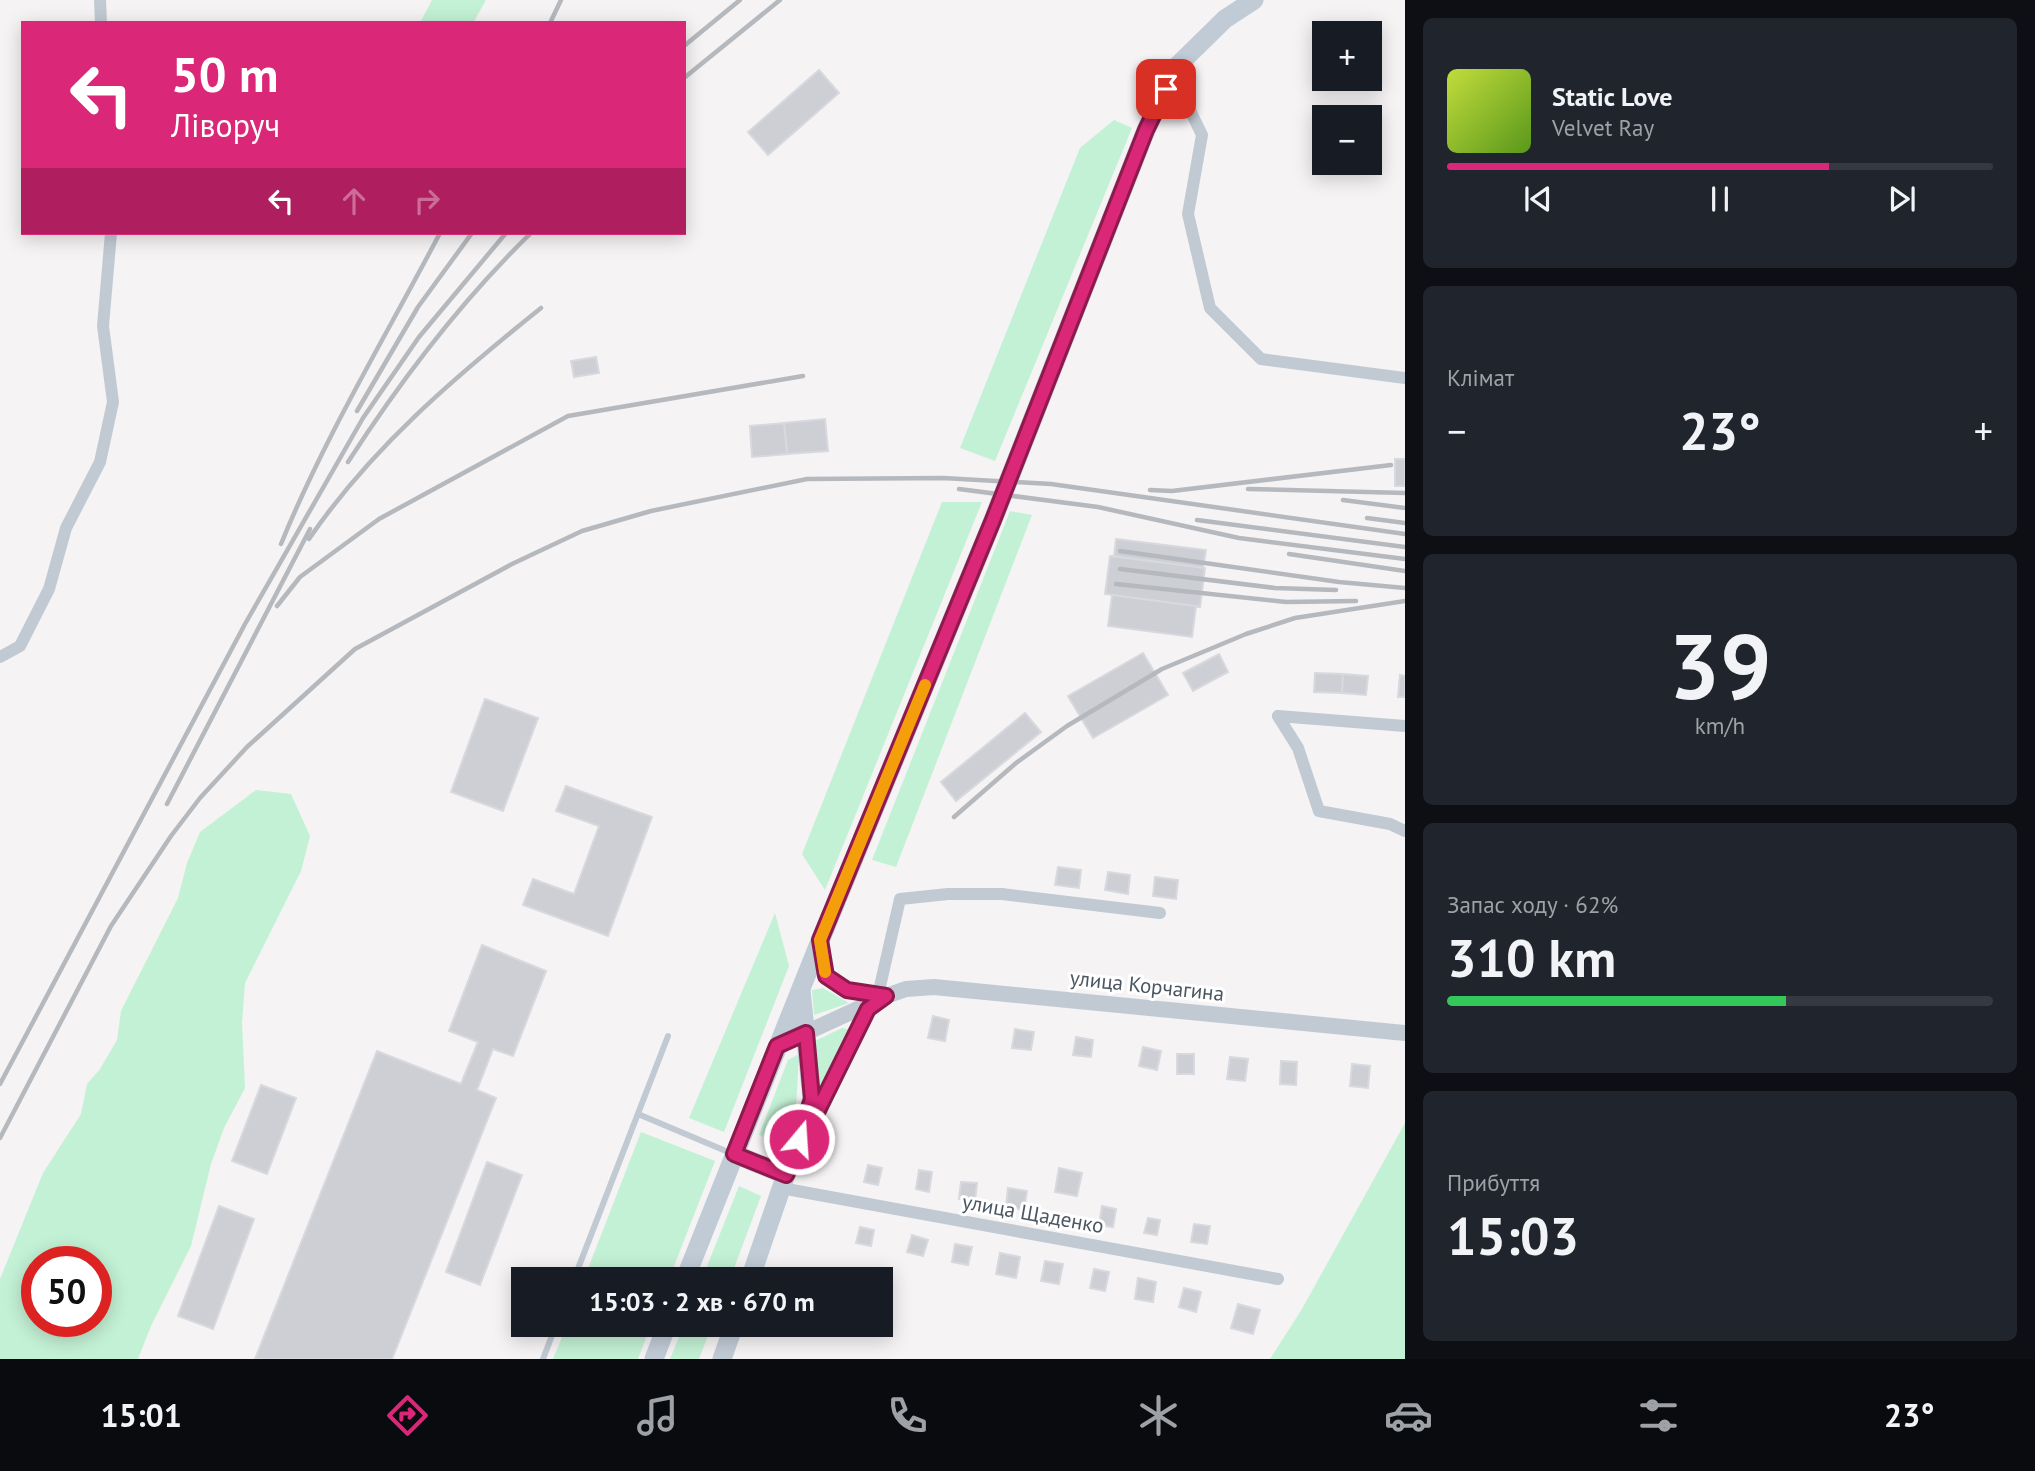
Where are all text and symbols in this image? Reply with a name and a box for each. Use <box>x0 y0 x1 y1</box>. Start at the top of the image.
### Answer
map controls <box>1312 21 1382 175</box>
button: + <box>1312 21 1382 91</box>
text: 50 m <box>171 42 278 106</box>
icon: left <box>56 49 147 140</box>
pin <box>1136 59 1196 119</box>
icon: arrive <box>1147 70 1185 108</box>
text: Static Love <box>1552 80 1673 113</box>
text: Ліворуч <box>171 104 280 146</box>
button: − <box>1312 105 1382 175</box>
text: Velvet Ray <box>1552 113 1654 142</box>
icon: previous <box>1519 180 1557 218</box>
icon: pause <box>1701 180 1739 218</box>
icon: next <box>1883 180 1921 218</box>
icon: left <box>262 182 300 220</box>
icon: ahead <box>335 182 373 220</box>
icon: right <box>408 182 446 220</box>
text: Клімат <box>1447 363 1514 392</box>
text: 23° <box>1679 397 1761 464</box>
text: − <box>1447 406 1466 455</box>
text: + <box>1974 406 1993 455</box>
text: 39 <box>1668 606 1772 724</box>
text: km/h <box>1695 711 1745 740</box>
text: Запас ходу · 62% <box>1447 890 1618 919</box>
text: 310 km <box>1447 924 1616 991</box>
street label: улица Корчагина <box>1069 964 1225 1007</box>
position arrow <box>762 1102 836 1176</box>
text: Прибуття <box>1447 1168 1540 1197</box>
street label: улица Щаденко <box>960 1188 1106 1239</box>
text: 15:03 <box>1447 1202 1579 1269</box>
speed limit sign: 50 <box>21 1246 112 1337</box>
text: 15:03 · 2 хв · 670 m <box>589 1285 815 1318</box>
icon: directions <box>383 1391 432 1440</box>
icon: music <box>633 1391 682 1440</box>
icon: phone <box>883 1391 932 1440</box>
icon: climate <box>1134 1391 1183 1440</box>
icon: car <box>1384 1391 1433 1440</box>
icon: filters <box>1634 1391 1683 1440</box>
text: 15:01 <box>101 1394 182 1436</box>
text: 23° <box>1884 1394 1934 1436</box>

